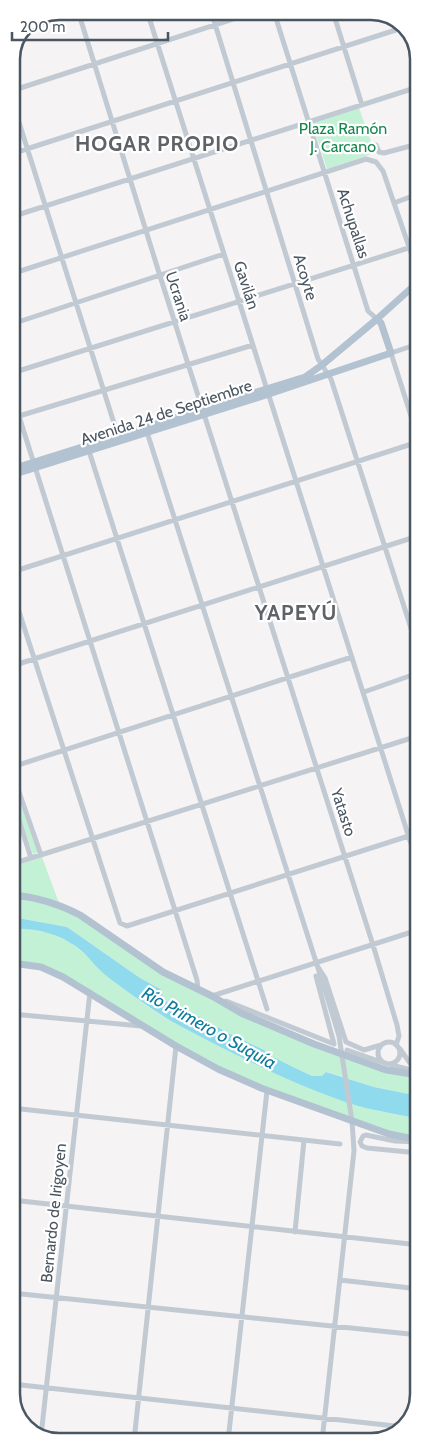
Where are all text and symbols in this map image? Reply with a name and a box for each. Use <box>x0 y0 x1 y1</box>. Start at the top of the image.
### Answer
scale bar <box>12 10 169 42</box>
text: 200 m <box>20 18 65 36</box>
park label: Plaza Ramón J. Carcano <box>299 119 387 156</box>
district label: HOGAR PROPIO <box>75 131 239 156</box>
street label: Achupallas <box>333 186 374 261</box>
street label: Acoyte <box>290 252 321 302</box>
street label: Gavilán <box>230 259 263 312</box>
street label: Ucrania <box>162 269 196 324</box>
street label: Avenida 24 de Septiembre <box>78 376 254 449</box>
district label: YAPEYÚ <box>254 600 337 625</box>
street label: Yatasto <box>327 785 360 839</box>
water label: Río Primero o Suquía <box>138 982 280 1074</box>
street label: Bernardo de Irigoyen <box>37 1142 70 1284</box>

